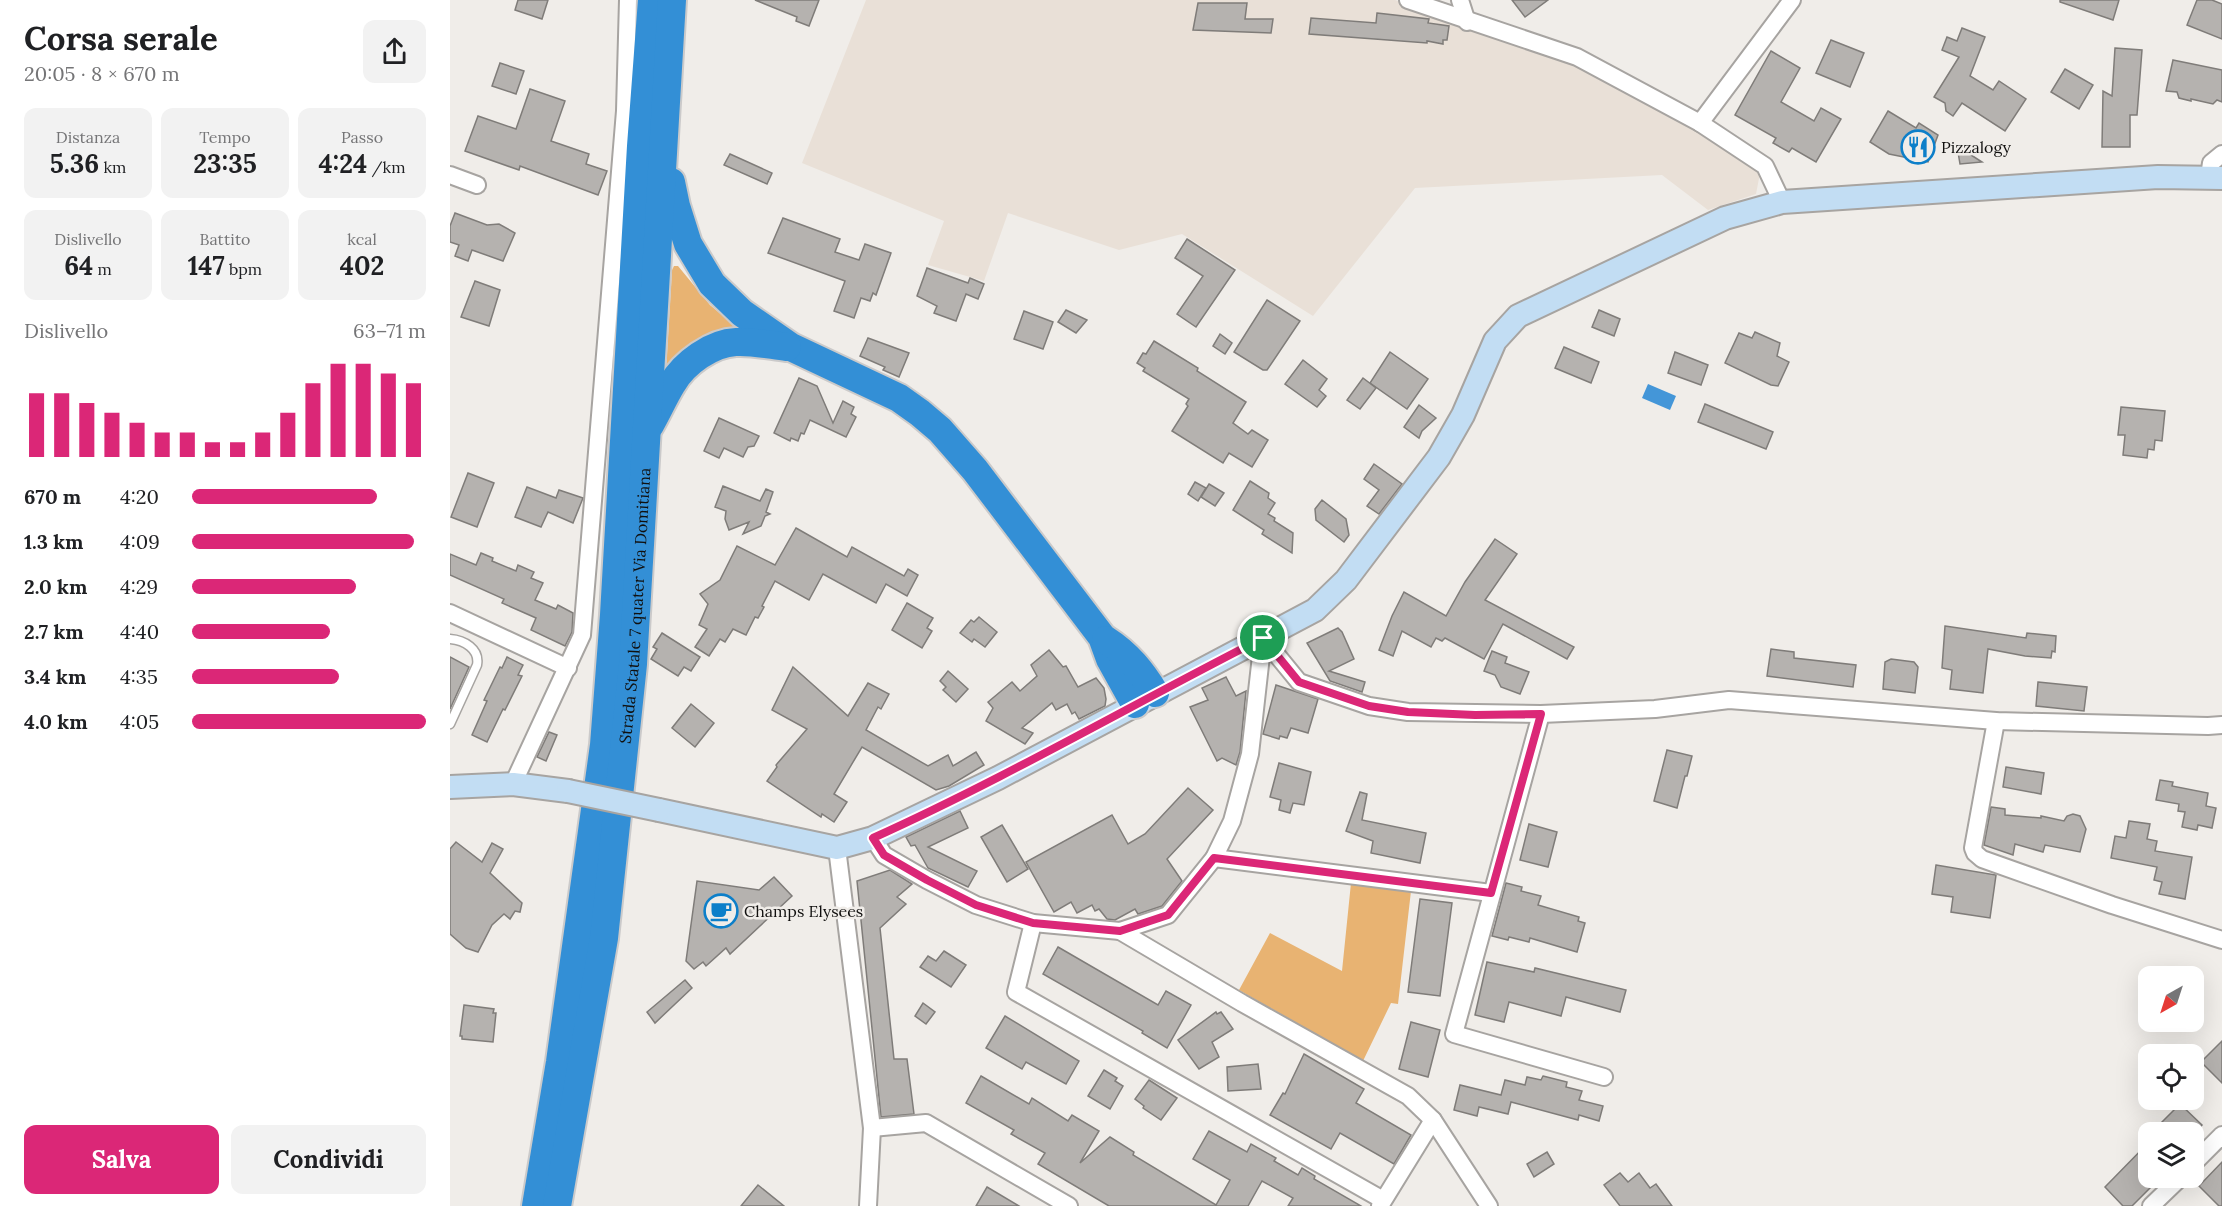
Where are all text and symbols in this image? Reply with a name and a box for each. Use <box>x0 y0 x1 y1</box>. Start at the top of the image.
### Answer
text: Corsa serale <box>24 17 218 59</box>
button: share <box>363 20 426 83</box>
text: 20:05 · 8 × 670 m <box>24 61 180 86</box>
text: Distanza <box>56 127 120 147</box>
text: Tempo <box>199 127 251 147</box>
text: Passo <box>341 127 383 147</box>
restaurant icon: Pizzalogy <box>1900 129 1936 165</box>
place label: Pizzalogy <box>1941 137 2012 157</box>
text: 5.36 <box>50 147 99 180</box>
text: 23:35 <box>193 147 257 180</box>
text: 4:24 <box>319 147 367 180</box>
text: km <box>99 157 126 177</box>
text: /km <box>367 157 405 177</box>
text: Dislivello <box>54 229 122 249</box>
text: Battito <box>200 229 250 249</box>
text: kcal <box>347 229 377 249</box>
text: 64 <box>64 249 93 282</box>
text: 147 <box>188 249 225 282</box>
text: 402 <box>340 249 384 282</box>
text: m <box>93 259 112 279</box>
text: bpm <box>225 259 262 279</box>
text: Dislivello <box>24 318 108 343</box>
text: 63–71 m <box>353 318 426 343</box>
street label: Strada Statale 7 quater Via Domitiana <box>615 467 655 745</box>
text: 670 m <box>24 484 81 509</box>
text: 4:20 <box>120 484 159 509</box>
text: 1.3 km <box>24 529 84 554</box>
text: 4:09 <box>120 529 160 554</box>
text: 2.0 km <box>24 574 87 599</box>
text: 4:29 <box>120 574 158 599</box>
pin <box>1237 612 1288 663</box>
text: 2.7 km <box>24 619 84 644</box>
text: 4:40 <box>120 619 159 644</box>
icon: arrive <box>1246 621 1279 654</box>
text: 3.4 km <box>24 664 86 689</box>
text: 4:35 <box>120 664 158 689</box>
text: 4.0 km <box>24 709 88 734</box>
text: 4:05 <box>120 709 159 734</box>
cafe icon: Champs Elysees <box>703 893 739 929</box>
place label: Champs Elysees <box>744 901 863 921</box>
north arrow <box>2138 966 2204 1032</box>
map controls <box>2138 966 2204 1188</box>
button: locate <box>2138 1044 2204 1110</box>
button: layers <box>2138 1122 2204 1188</box>
button: Salva <box>24 1125 219 1194</box>
button: Condividi <box>231 1125 426 1194</box>

